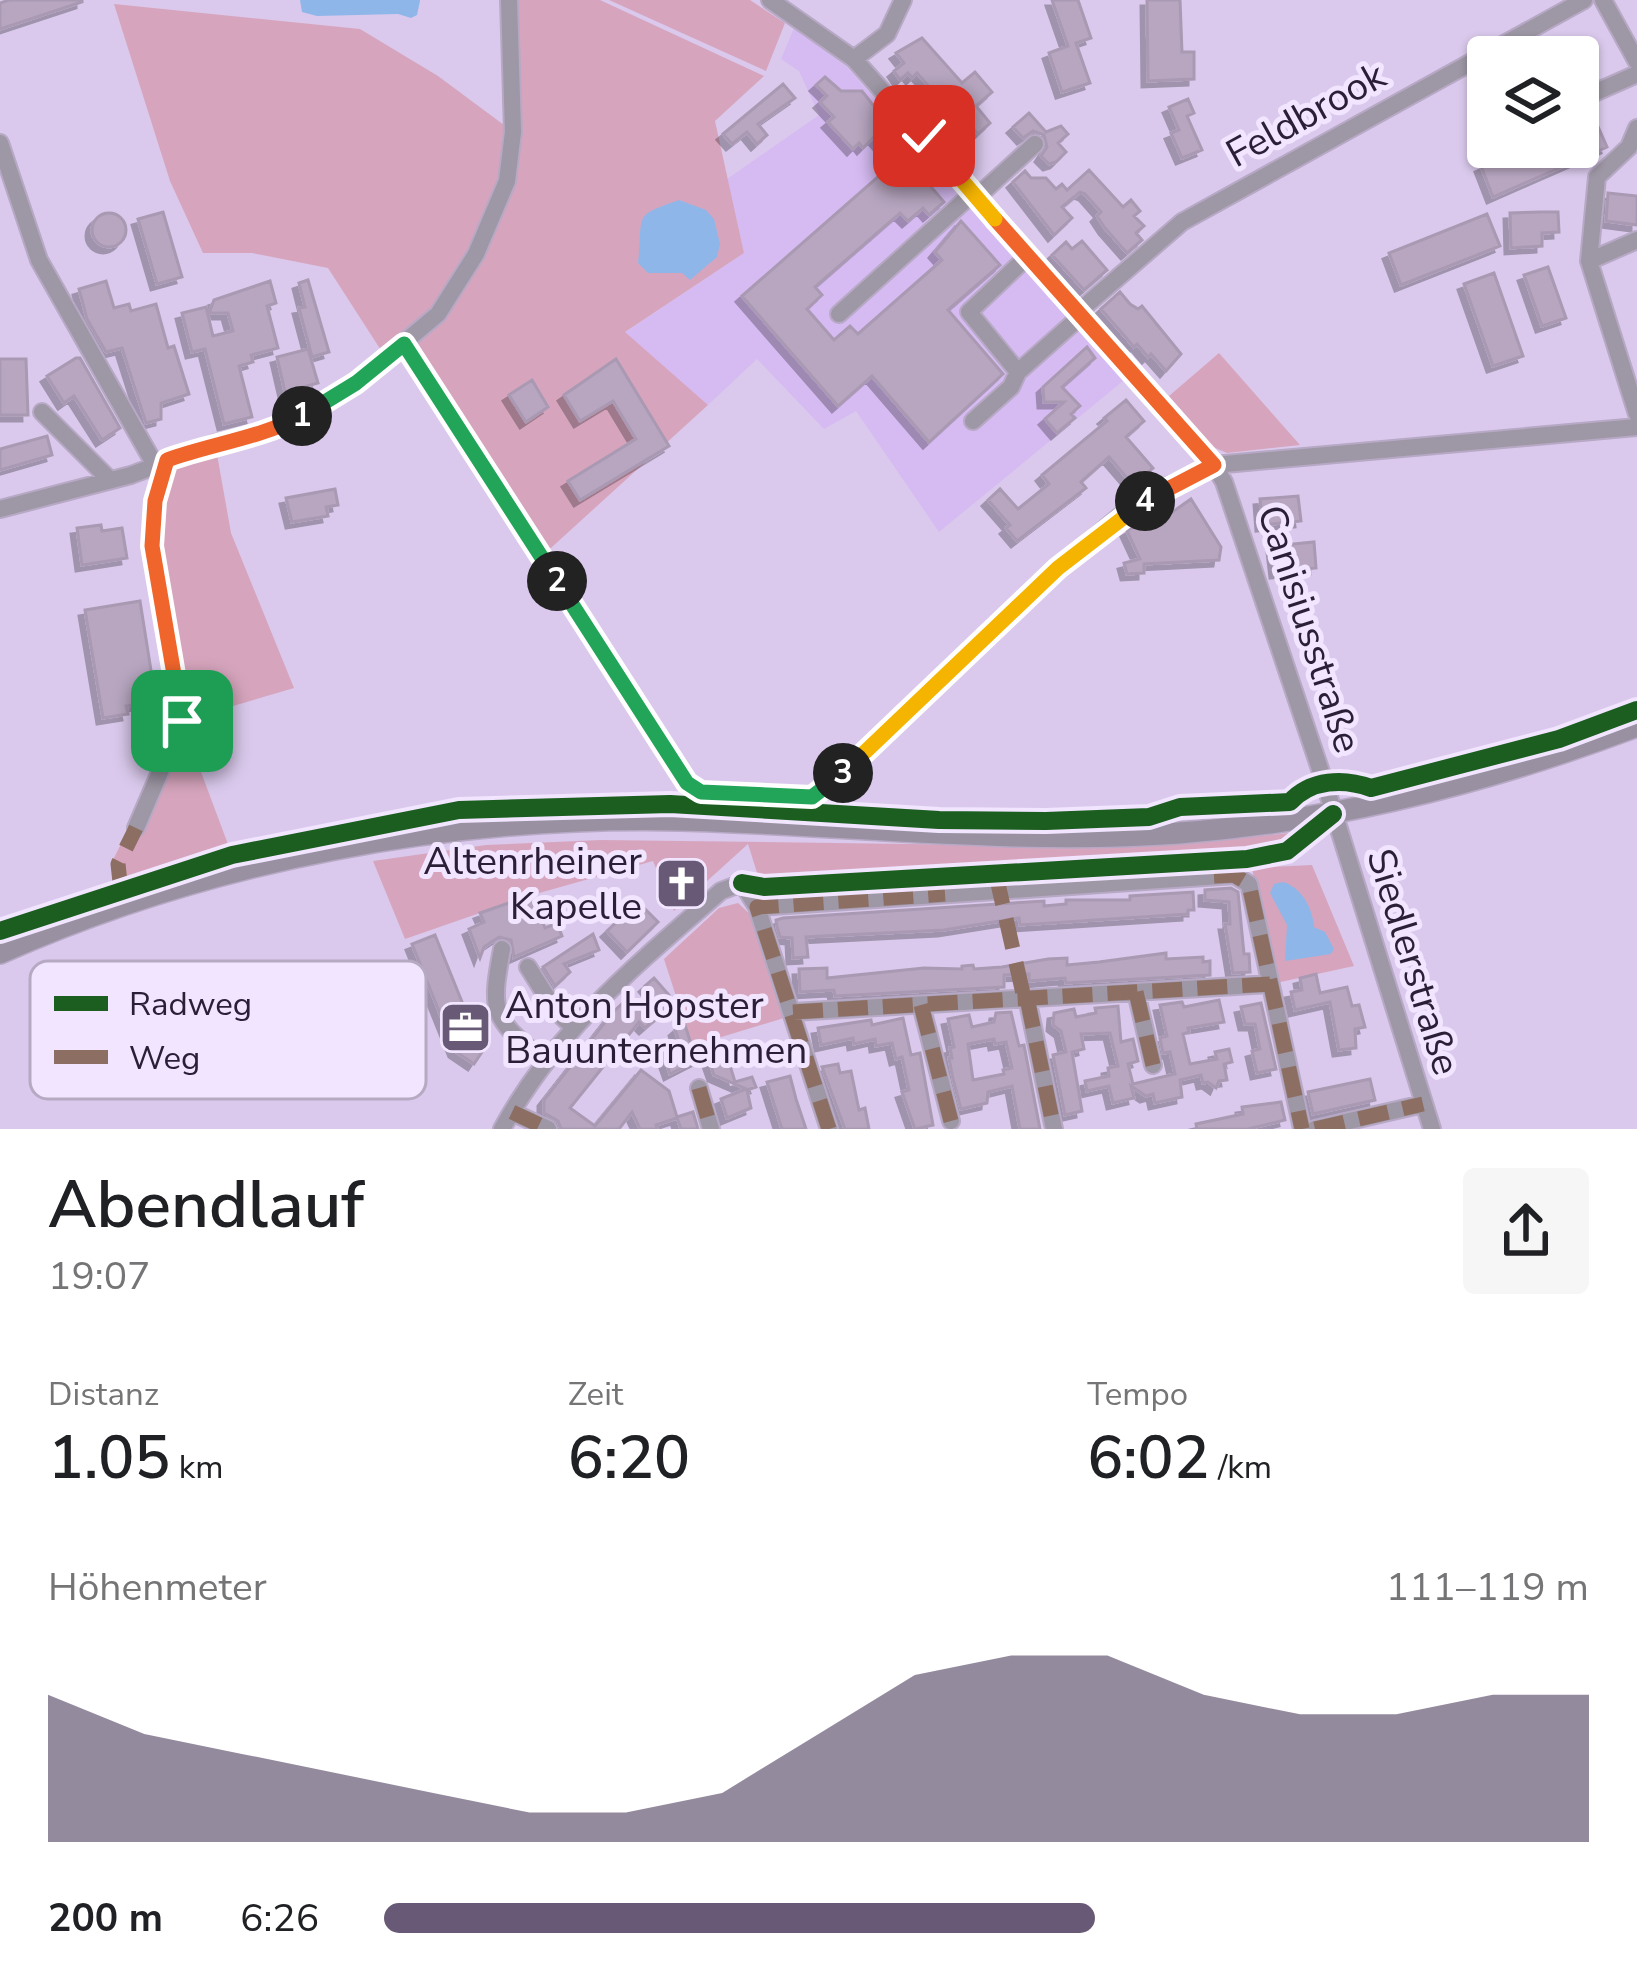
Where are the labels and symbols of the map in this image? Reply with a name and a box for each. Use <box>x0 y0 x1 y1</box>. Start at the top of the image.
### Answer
street label: Feldbrook <box>1217 49 1396 181</box>
pin <box>873 85 975 187</box>
pin: 1 <box>272 386 332 446</box>
pin: 4 <box>1115 471 1175 531</box>
street label: Canisiusstraße <box>1244 498 1374 760</box>
pin: 2 <box>527 551 587 611</box>
pin <box>131 670 233 772</box>
pin: 3 <box>813 743 873 803</box>
place label: Altenrheiner Kapelle <box>423 835 642 933</box>
street label: Siedlerstraße <box>1353 842 1473 1082</box>
church icon: Altenrheiner Kapelle <box>653 855 709 911</box>
legend <box>30 961 426 1099</box>
place label: Anton Hopster Bauunternehmen <box>505 979 807 1077</box>
text: Radweg <box>129 982 252 1027</box>
office icon: Anton Hopster Bauunternehmen <box>438 999 494 1055</box>
text: Weg <box>129 1036 200 1081</box>

